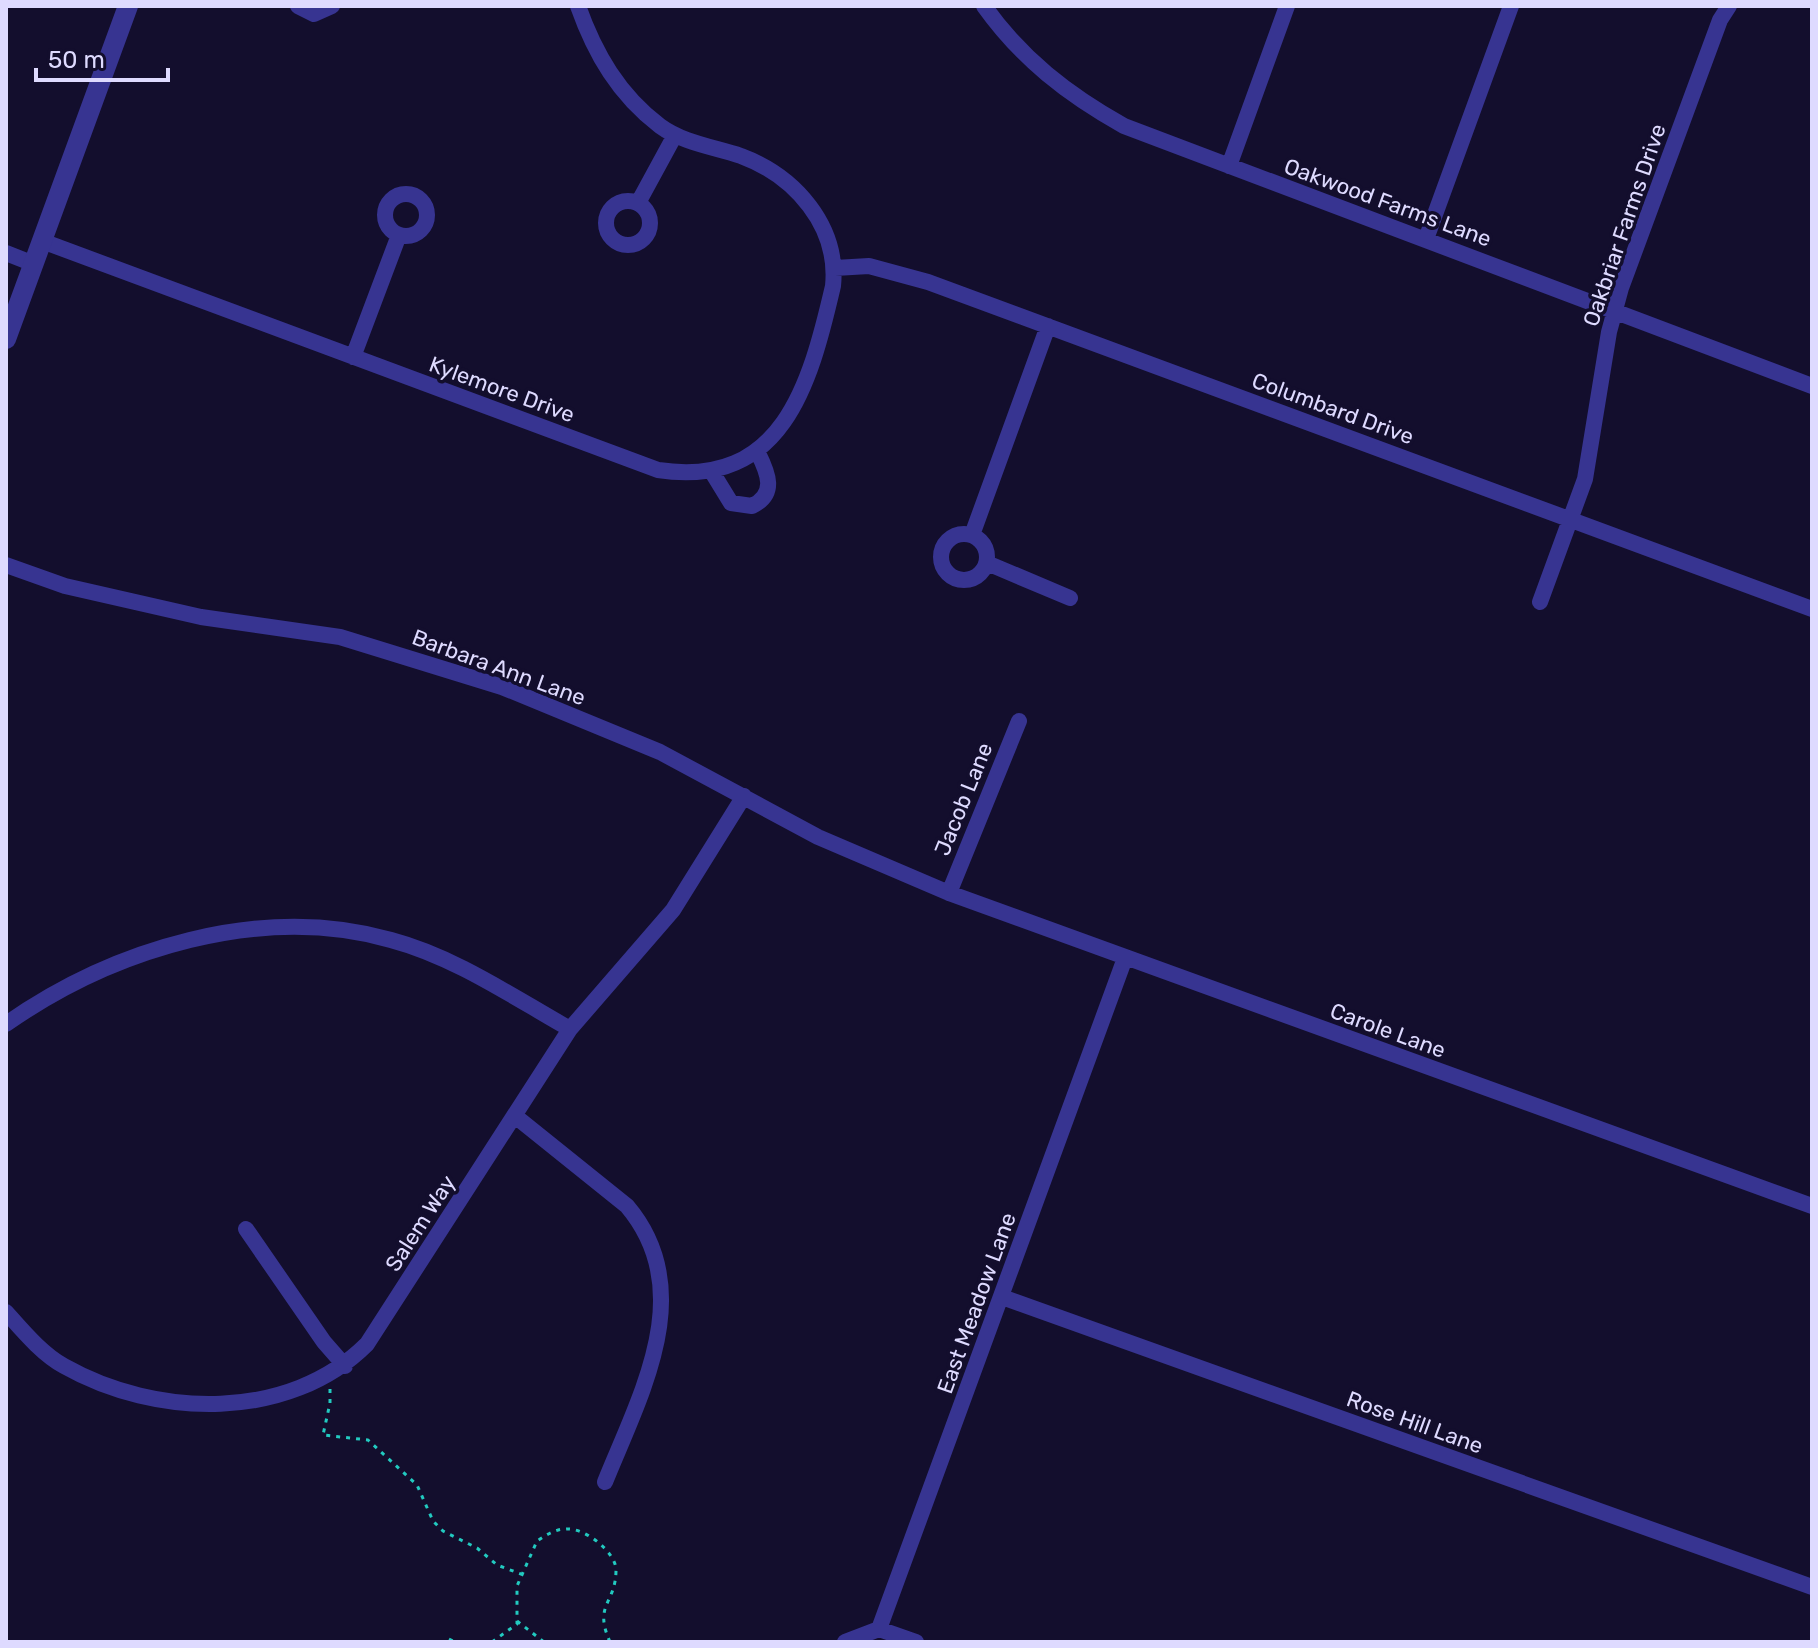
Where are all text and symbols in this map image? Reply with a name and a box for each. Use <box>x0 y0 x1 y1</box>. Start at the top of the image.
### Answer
scale bar <box>36 32 168 82</box>
text: 50 m <box>48 46 105 74</box>
street label: Oakbriar Farms Drive <box>1577 120 1672 330</box>
street label: Oakwood Farms Lane <box>1281 152 1495 253</box>
street label: Kylemore Drive <box>425 351 578 428</box>
street label: Columbard Drive <box>1248 367 1417 450</box>
street label: Barbara Ann Lane <box>408 624 589 711</box>
street label: Jacob Lane <box>929 739 998 860</box>
street label: Carole Lane <box>1326 997 1449 1064</box>
street label: Salem Way <box>379 1170 461 1276</box>
street label: East Meadow Lane <box>931 1209 1022 1397</box>
street label: Rose Hill Lane <box>1343 1385 1487 1460</box>

